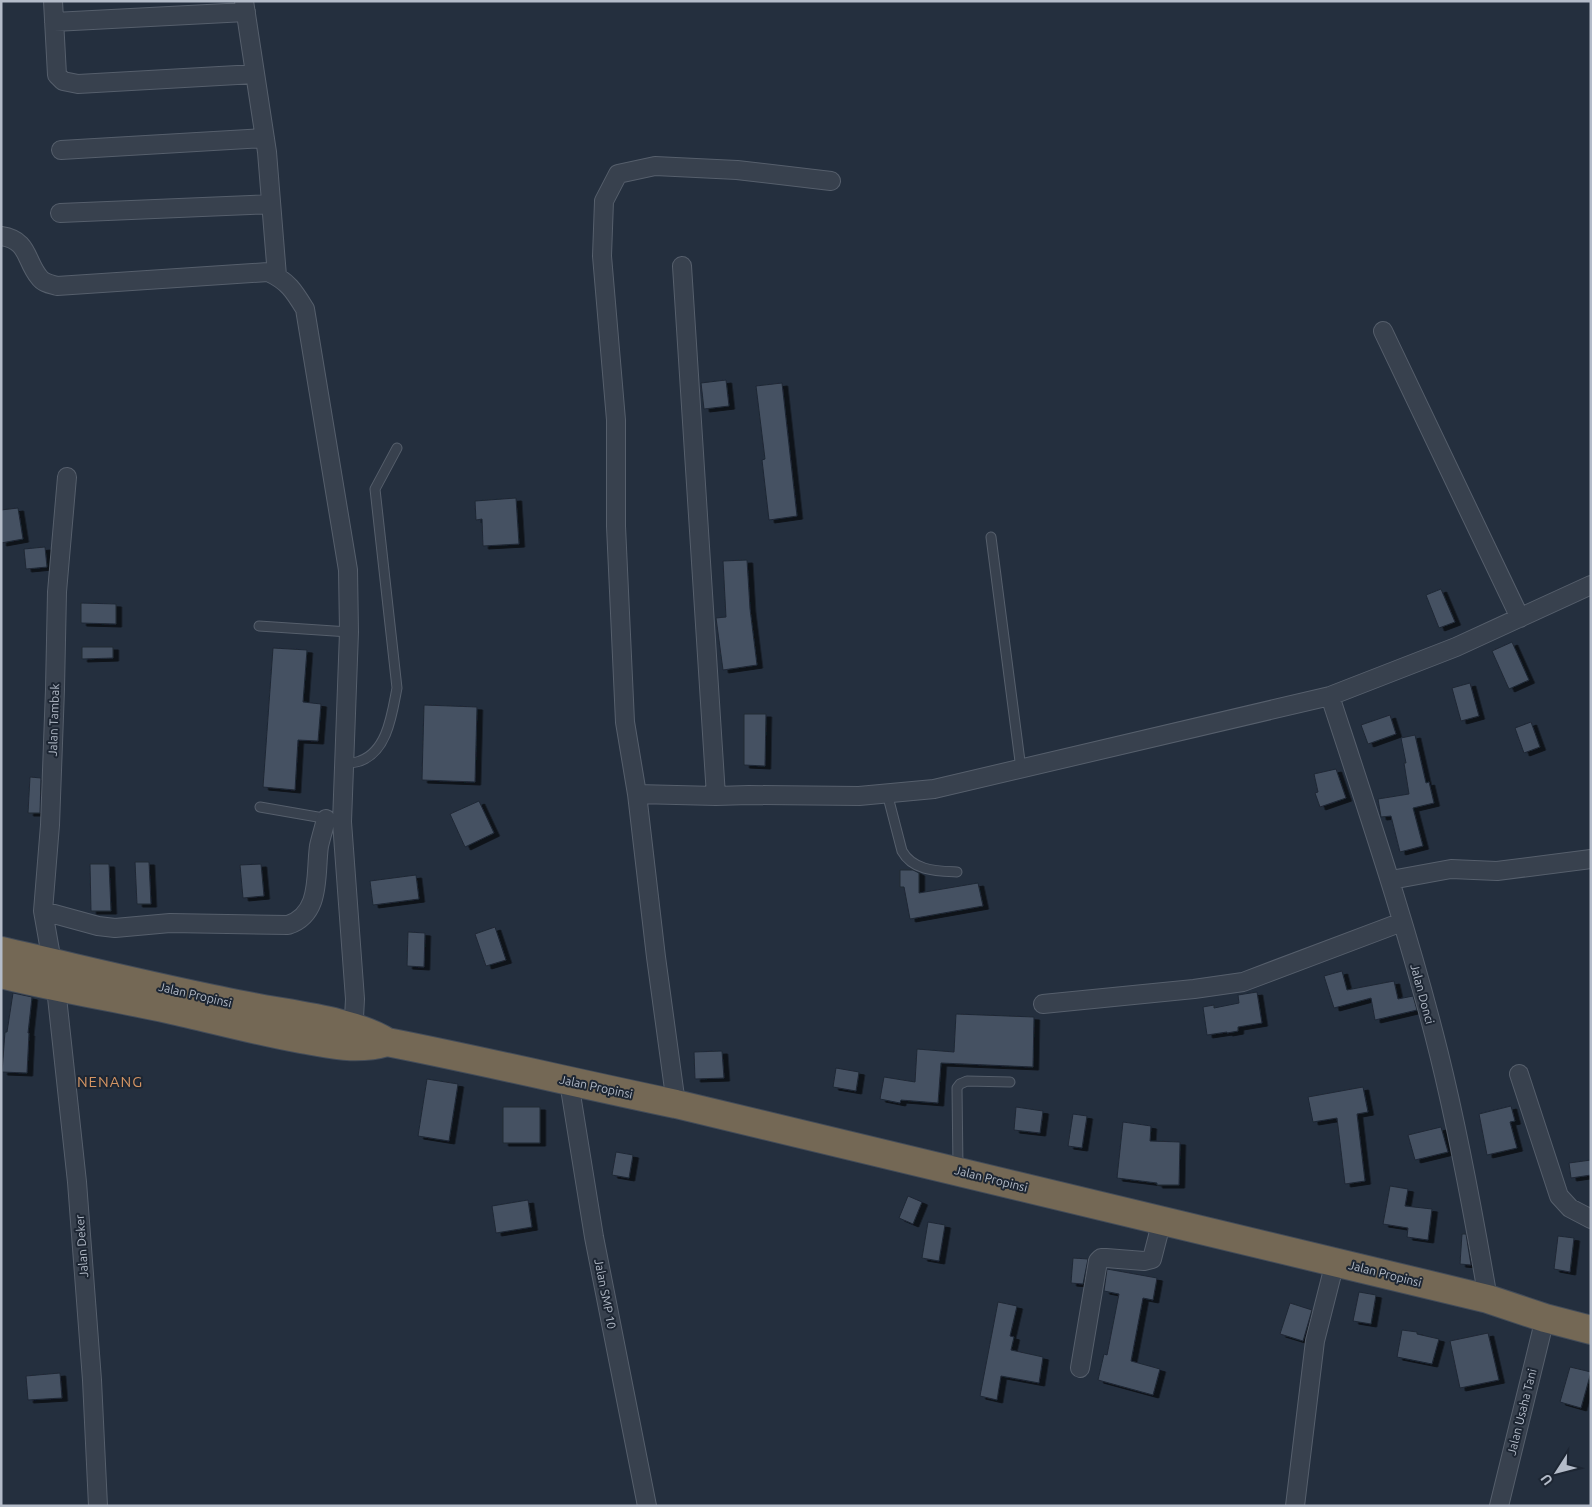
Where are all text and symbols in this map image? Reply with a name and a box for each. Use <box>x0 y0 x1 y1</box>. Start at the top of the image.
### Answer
street label: Jalan Tambak <box>46 683 61 757</box>
street label: Jalan Donci <box>1408 962 1437 1025</box>
street label: Jalan Propinsi <box>157 980 233 1009</box>
street label: Jalan Propinsi <box>558 1072 634 1101</box>
district label: NENANG <box>77 1073 143 1090</box>
street label: Jalan Propinsi <box>953 1163 1029 1194</box>
street label: Jalan Deker <box>73 1214 90 1278</box>
street label: Jalan SMP 10 <box>592 1258 619 1330</box>
street label: Jalan Propinsi <box>1347 1258 1423 1289</box>
street label: Jalan Usaha Tani <box>1505 1367 1539 1456</box>
north arrow <box>1532 1447 1582 1497</box>
text: U <box>1537 1471 1556 1488</box>

